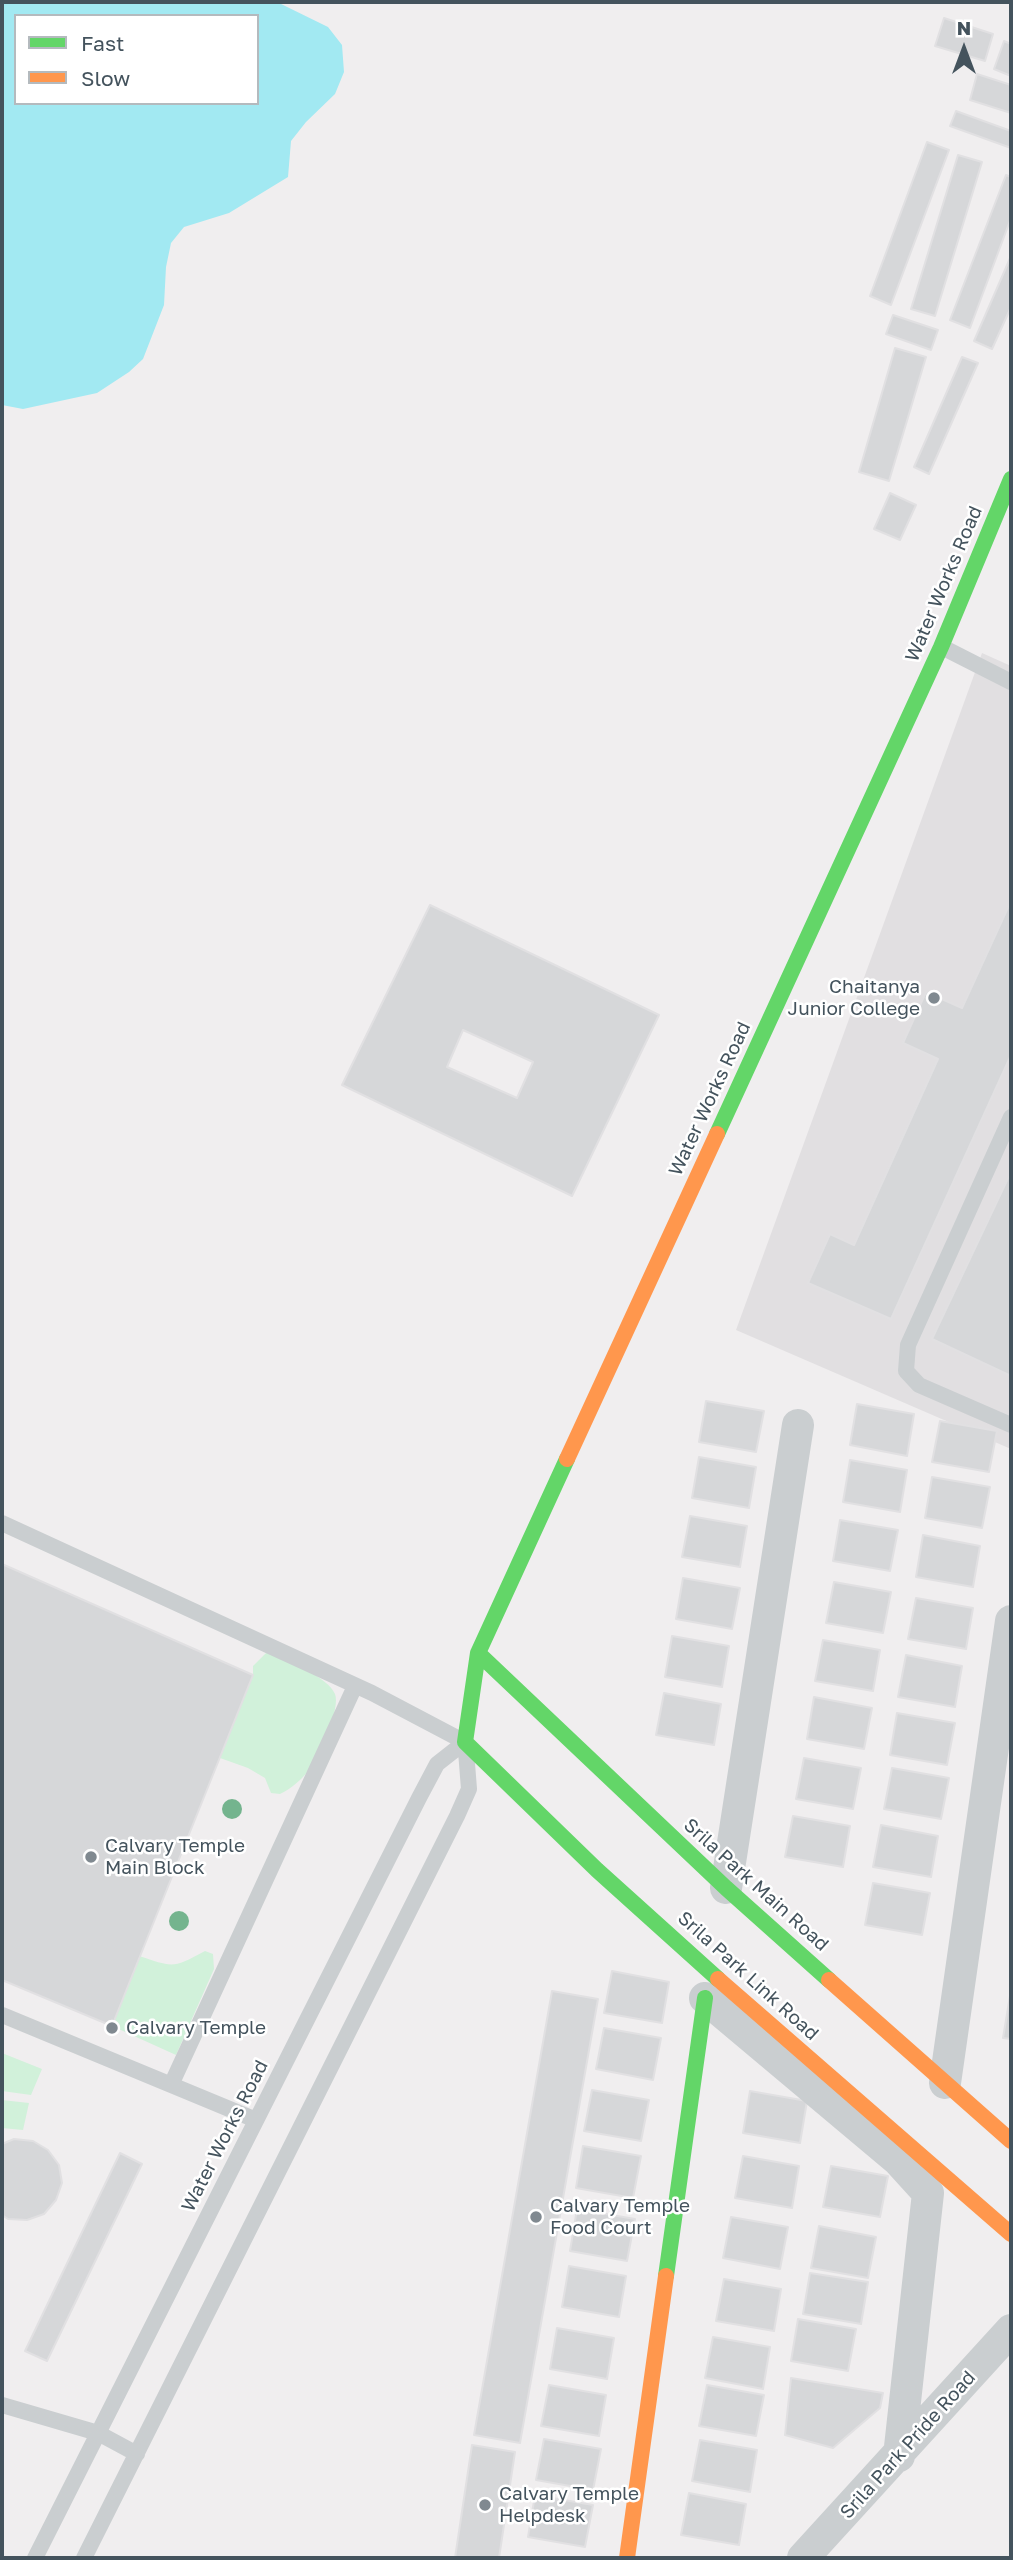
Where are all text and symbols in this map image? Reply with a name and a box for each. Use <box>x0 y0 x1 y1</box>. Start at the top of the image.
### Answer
legend <box>14 14 259 105</box>
north arrow <box>929 14 999 84</box>
text: N <box>957 16 971 39</box>
text: Fast <box>81 30 124 56</box>
text: Slow <box>81 65 130 91</box>
street label: Water Works Road <box>901 503 987 665</box>
place label: Chaitanya Junior College <box>788 976 920 1020</box>
marker: Chaitanya Junior College <box>926 990 942 1006</box>
street label: Water Works Road <box>664 1018 756 1180</box>
street label: Srila Park Main Road <box>679 1814 833 1956</box>
place label: Calvary Temple Main Block <box>105 1835 245 1879</box>
marker: Calvary Temple Main Block <box>83 1849 99 1865</box>
street label: Srila Park Link Road <box>673 1907 823 2045</box>
place label: Calvary Temple <box>126 2017 266 2039</box>
marker: Calvary Temple <box>104 2020 120 2036</box>
street label: Water Works Road <box>177 2056 273 2216</box>
place label: Calvary Temple Food Court <box>550 2195 690 2239</box>
marker: Calvary Temple Food Court <box>528 2209 544 2225</box>
street label: Srila Park Pride Road <box>836 2366 980 2524</box>
place label: Calvary Temple Helpdesk <box>499 2483 639 2527</box>
marker: Calvary Temple Helpdesk <box>477 2497 493 2513</box>

